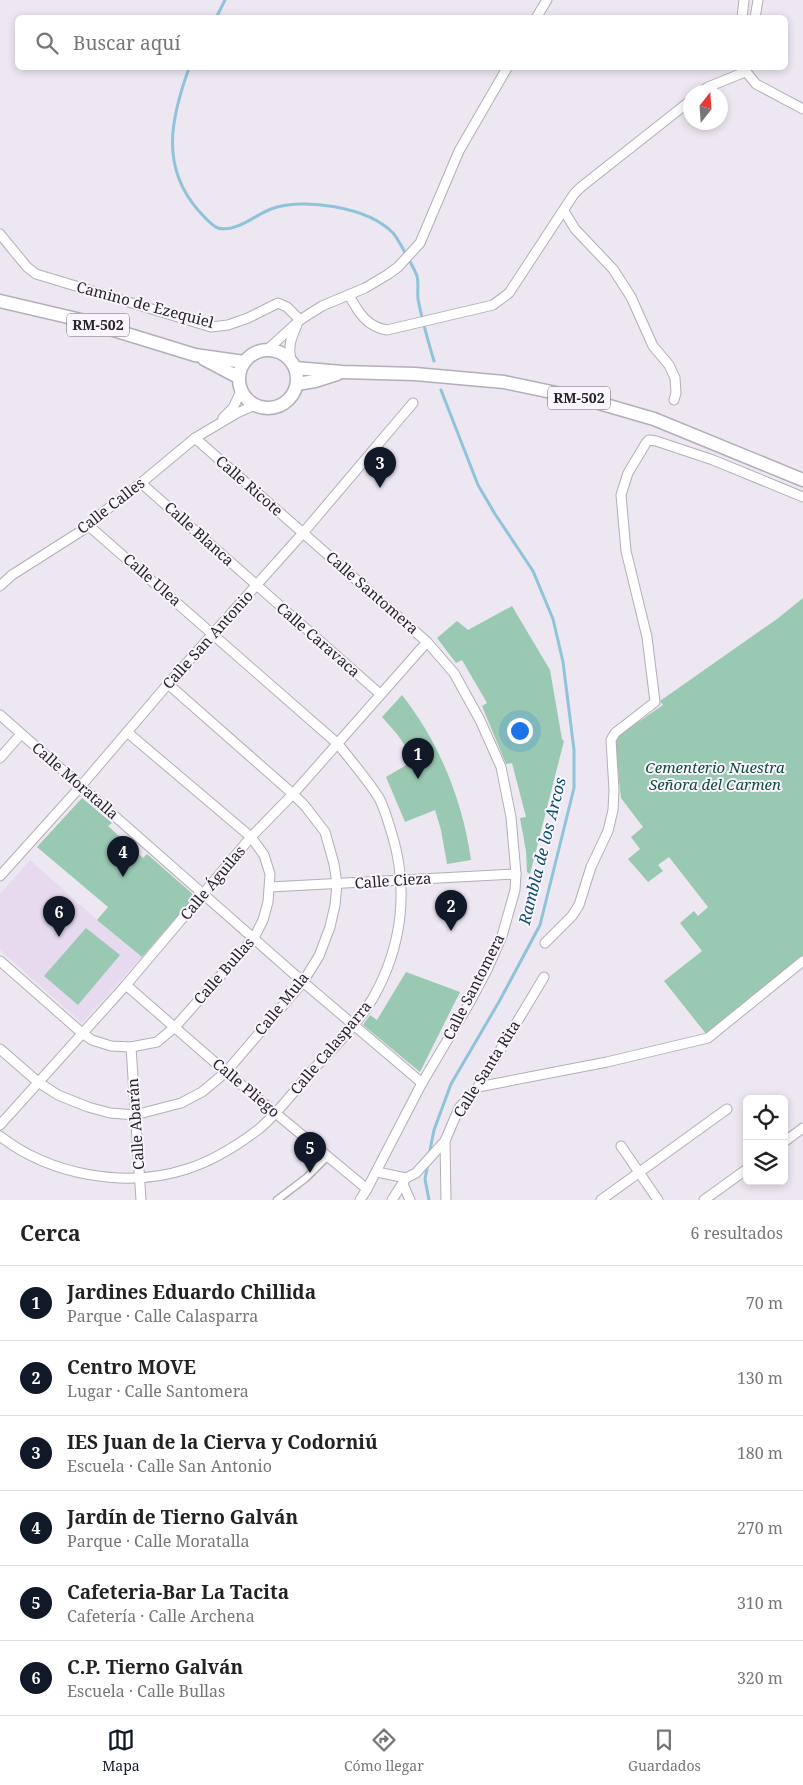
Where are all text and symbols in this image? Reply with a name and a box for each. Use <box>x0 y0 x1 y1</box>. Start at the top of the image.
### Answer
search box <box>15 15 788 70</box>
icon: search <box>33 29 61 57</box>
text: Buscar aquí <box>73 30 181 56</box>
north arrow <box>683 85 728 130</box>
street label: Camino de Ezequiel <box>74 276 216 332</box>
road number: RM-502 <box>67 314 129 336</box>
road number: RM-502 <box>548 386 610 409</box>
pin: 3 <box>364 447 396 488</box>
street label: Calle Ricote <box>212 451 287 520</box>
street label: Calle Calles <box>72 472 148 538</box>
street label: Calle Blanca <box>161 497 239 570</box>
street label: Calle Santomera <box>322 546 423 638</box>
street label: Calle Ulea <box>119 548 186 610</box>
street label: Calle San Antonio <box>158 586 257 693</box>
street label: Calle Caravaca <box>273 597 365 681</box>
your location <box>507 718 533 744</box>
street label: Calle Moratalla <box>28 737 123 823</box>
pin: 1 <box>402 738 434 779</box>
park label: Cementerio Nuestra Señora del Carmen <box>645 757 785 794</box>
water label: Rambla de los Arcos <box>513 775 571 928</box>
pin: 4 <box>107 836 139 877</box>
street label: Calle Águilas <box>175 841 249 924</box>
street label: Calle Cieza <box>354 867 432 893</box>
pin: 2 <box>435 890 467 931</box>
pin: 6 <box>43 896 75 937</box>
street label: Calle Santomera <box>438 930 508 1043</box>
street label: Calle Bullas <box>189 932 258 1008</box>
street label: Calle Mula <box>250 968 313 1039</box>
street label: Calle Calasparra <box>285 996 375 1098</box>
street label: Calle Santa Rita <box>448 1016 524 1121</box>
street label: Calle Pliego <box>209 1053 285 1121</box>
street label: Calle Abarán <box>122 1077 148 1171</box>
map controls <box>743 1095 788 1185</box>
button: locate <box>743 1095 788 1140</box>
pin: 5 <box>294 1132 326 1173</box>
button: layers <box>743 1140 788 1185</box>
text: Cerca <box>20 1219 81 1247</box>
text: 6 resultados <box>691 1222 783 1244</box>
text: Jardines Eduardo Chillida <box>67 1279 316 1305</box>
text: 1 <box>31 1292 41 1314</box>
text: 70 m <box>746 1292 783 1314</box>
text: Parque · Calle Calasparra <box>67 1305 258 1327</box>
text: Centro MOVE <box>67 1354 196 1380</box>
text: 2 <box>31 1367 41 1389</box>
text: 130 m <box>737 1367 783 1389</box>
text: Lugar · Calle Santomera <box>67 1380 249 1402</box>
text: IES Juan de la Cierva y Codorniú <box>67 1429 378 1455</box>
text: 3 <box>31 1442 41 1464</box>
text: 180 m <box>737 1442 783 1464</box>
text: Escuela · Calle San Antonio <box>67 1455 272 1477</box>
text: Jardín de Tierno Galván <box>67 1504 298 1530</box>
text: 4 <box>31 1517 41 1539</box>
text: 270 m <box>737 1517 783 1539</box>
text: Parque · Calle Moratalla <box>67 1530 250 1552</box>
text: Cafeteria-Bar La Tacita <box>67 1579 289 1605</box>
text: 5 <box>31 1592 41 1614</box>
text: 310 m <box>737 1592 783 1614</box>
text: Cafetería · Calle Archena <box>67 1605 255 1627</box>
text: C.P. Tierno Galván <box>67 1654 243 1680</box>
text: 6 <box>31 1667 41 1689</box>
text: 320 m <box>737 1667 783 1689</box>
text: Escuela · Calle Bullas <box>67 1680 225 1702</box>
tab: Mapa <box>102 1726 140 1775</box>
tab: Cómo llegar <box>344 1726 424 1775</box>
tab: Guardados <box>628 1726 701 1775</box>

